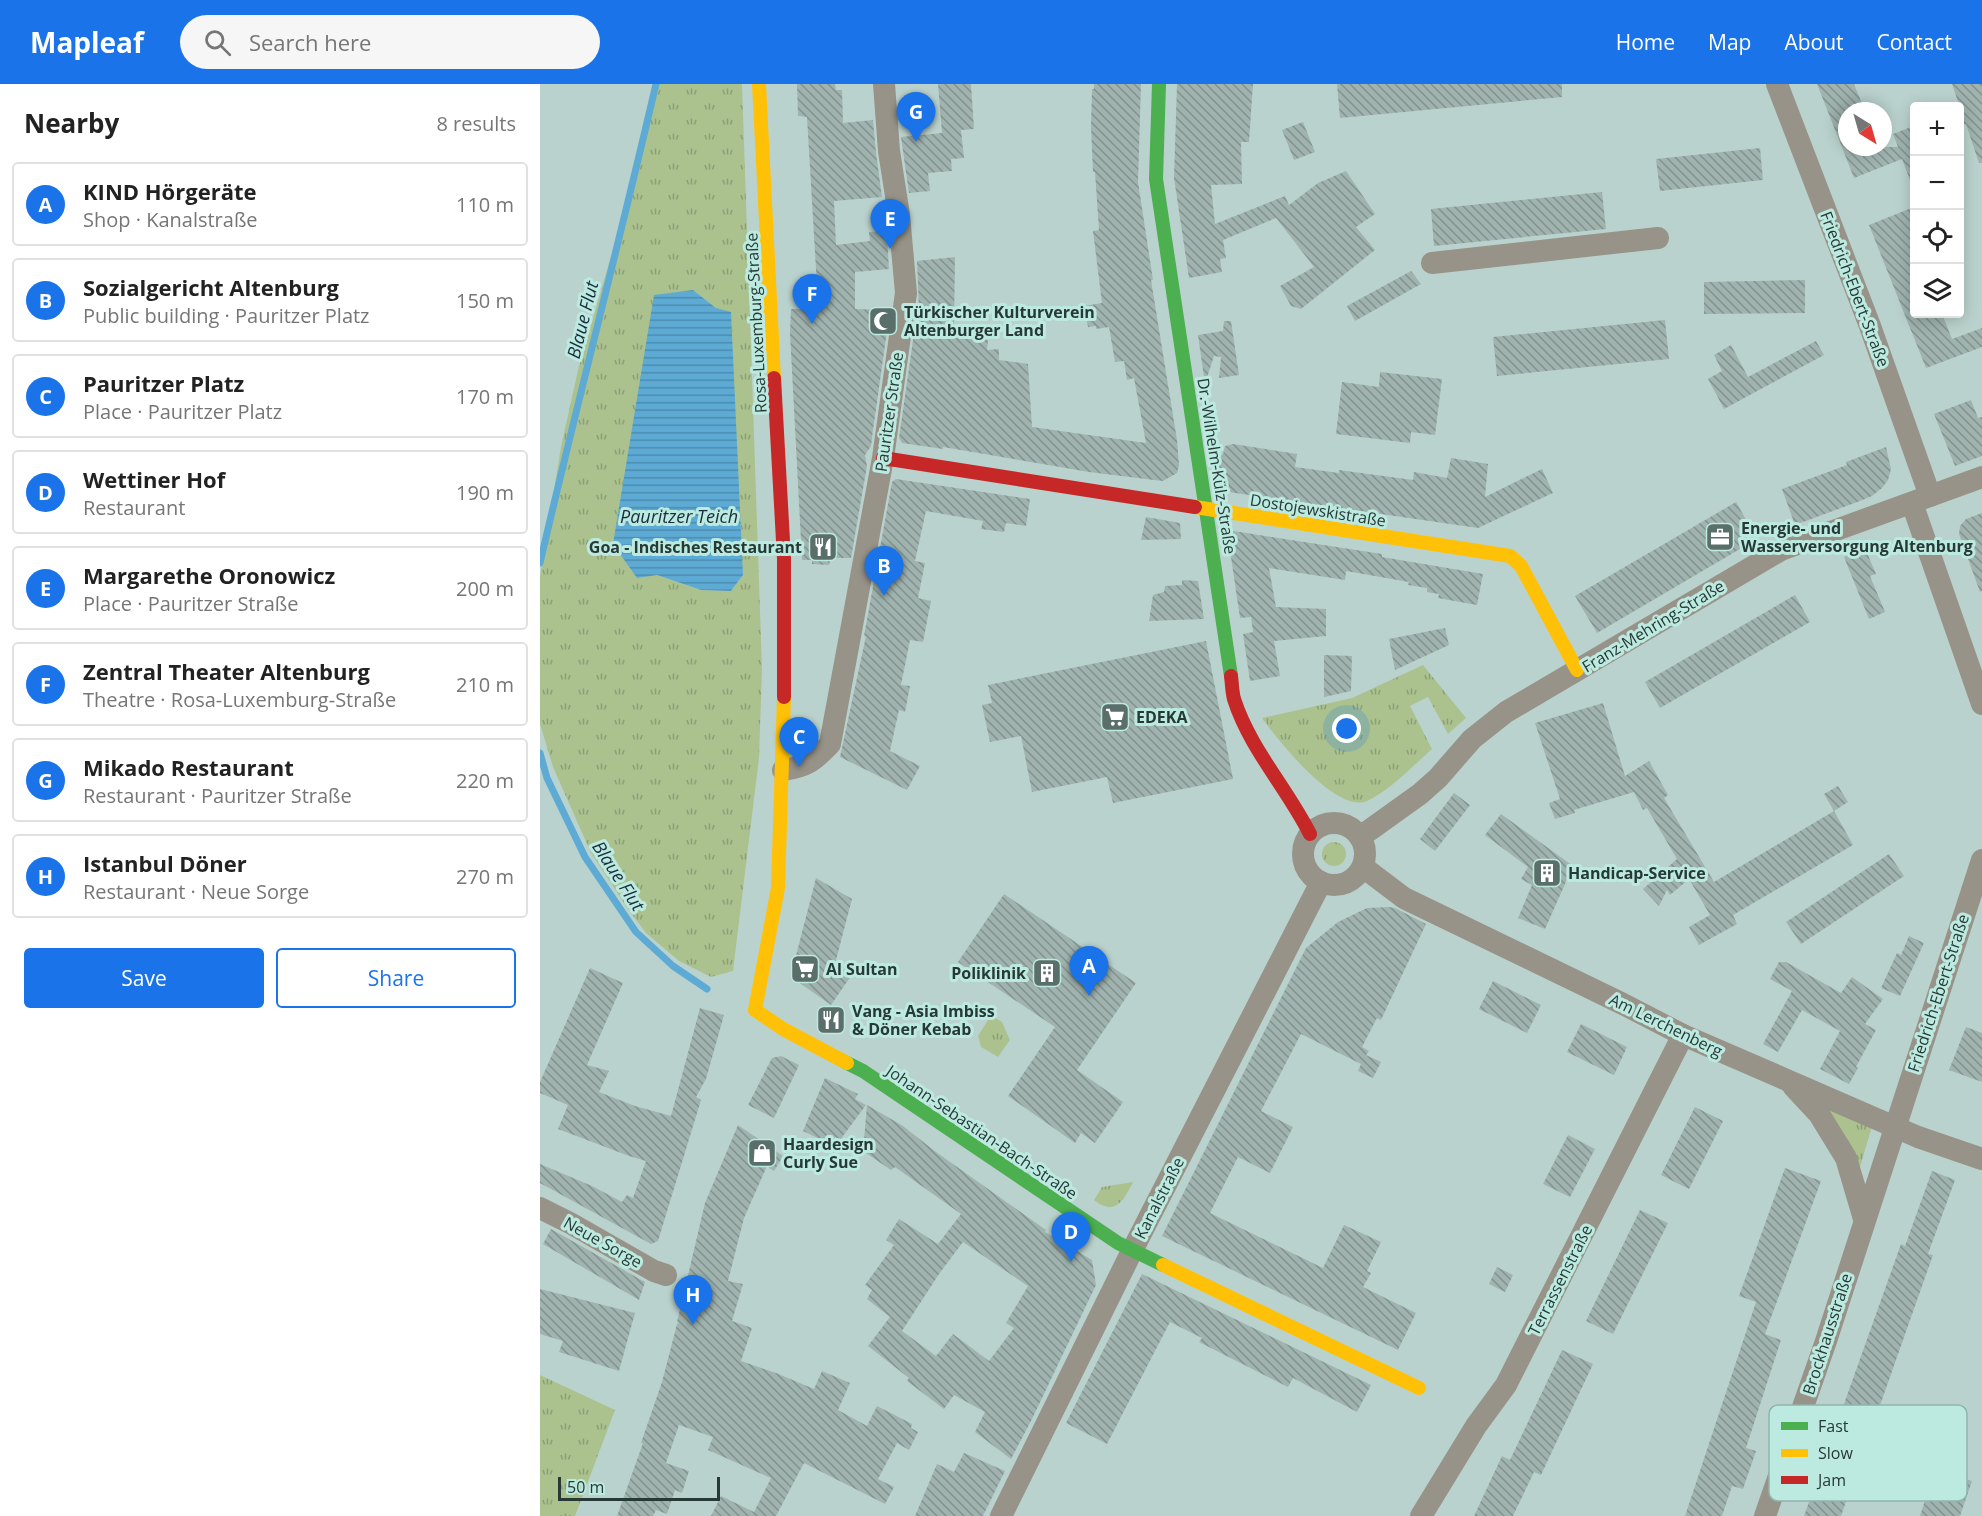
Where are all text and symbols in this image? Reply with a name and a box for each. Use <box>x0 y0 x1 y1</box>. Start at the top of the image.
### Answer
search box <box>180 15 600 69</box>
text: Mapleaf <box>30 23 144 61</box>
icon: search <box>201 26 234 59</box>
text: Search here <box>249 27 371 57</box>
text: Home <box>1616 28 1675 56</box>
text: Map <box>1708 28 1751 56</box>
text: About <box>1784 28 1844 56</box>
text: Contact <box>1877 28 1952 56</box>
pin: G <box>896 92 935 142</box>
north arrow <box>1838 102 1892 156</box>
map controls <box>1910 102 1964 318</box>
button: + <box>1910 102 1964 156</box>
text: Nearby <box>24 105 119 141</box>
text: 8 results <box>436 110 516 137</box>
button: − <box>1910 156 1964 210</box>
text: KIND Hörgeräte <box>83 176 256 206</box>
text: A <box>39 191 52 218</box>
text: 110 m <box>456 191 514 218</box>
pin: E <box>870 200 910 249</box>
text: Shop · Kanalstraße <box>83 206 258 233</box>
street label: Friedrich-Ebert-Straße <box>1815 208 1895 370</box>
button: locate <box>1910 210 1964 264</box>
street label: Rosa-Luxemburg-Straße <box>740 232 772 414</box>
button: layers <box>1910 264 1964 318</box>
text: Sozialgericht Altenburg <box>83 272 339 302</box>
pin: F <box>792 274 832 324</box>
water label: Blaue Flut <box>561 278 603 361</box>
text: B <box>39 287 52 314</box>
text: 150 m <box>456 287 514 314</box>
place label: Türkischer Kulturverein Altenburger Land <box>904 301 1095 341</box>
text: Public building · Pauritzer Platz <box>83 302 370 329</box>
mosque icon: Türkischer Kulturverein Altenburger Land <box>867 305 899 337</box>
street label: Pauritzer Straße <box>870 351 908 473</box>
text: Pauritzer Platz <box>83 368 244 398</box>
street label: Dr.-Wilhelm-Külz-Straße <box>1192 376 1242 556</box>
text: C <box>39 383 52 410</box>
text: 170 m <box>456 383 514 410</box>
text: Place · Pauritzer Platz <box>83 398 282 425</box>
text: Wettiner Hof <box>83 464 225 494</box>
text: D <box>38 479 53 506</box>
text: 190 m <box>456 479 514 506</box>
street label: Dostojewskistraße <box>1248 488 1388 532</box>
text: Restaurant <box>83 494 185 521</box>
water label: Pauritzer Teich <box>620 504 738 528</box>
place label: Energie- und Wasserversorgung Altenburg <box>1741 517 1973 557</box>
office icon: Energie- und Wasserversorgung Altenburg <box>1704 521 1736 553</box>
restaurant icon: Goa - Indisches Restaurant <box>807 531 839 563</box>
place label: Goa - Indisches Restaurant <box>589 536 802 558</box>
pin: B <box>864 546 904 596</box>
text: Margarethe Oronowicz <box>83 560 335 590</box>
text: E <box>40 575 51 602</box>
text: 200 m <box>456 575 514 602</box>
street label: Franz-Mehring-Straße <box>1578 575 1728 677</box>
text: Place · Pauritzer Straße <box>83 590 298 617</box>
text: Zentral Theater Altenburg <box>83 656 370 686</box>
text: F <box>40 671 51 698</box>
text: 210 m <box>456 671 514 698</box>
text: Theatre · Rosa-Luxemburg-Straße <box>83 686 396 713</box>
supermarket icon: EDEKA <box>1099 701 1131 733</box>
place label: EDEKA <box>1136 706 1188 728</box>
your location <box>1332 714 1361 743</box>
pin: C <box>780 718 818 767</box>
text: Mikado Restaurant <box>83 752 294 782</box>
text: G <box>38 767 53 794</box>
text: 220 m <box>456 767 514 794</box>
text: Restaurant · Pauritzer Straße <box>83 782 352 809</box>
water label: Blaue Flut <box>587 836 651 916</box>
text: Istanbul Döner <box>83 848 247 878</box>
building icon: Handicap-Service <box>1531 857 1563 889</box>
place label: Handicap-Service <box>1568 862 1706 884</box>
text: H <box>38 863 53 890</box>
text: 270 m <box>456 863 514 890</box>
text: Restaurant · Neue Sorge <box>83 878 309 905</box>
street label: Friedrich-Ebert-Straße <box>1902 911 1974 1075</box>
pin: A <box>1070 946 1108 996</box>
button: Save <box>24 948 264 1008</box>
button: Share <box>276 948 516 1008</box>
supermarket icon: Al Sultan <box>789 953 821 985</box>
building icon: Poliklinik <box>1031 957 1063 989</box>
place label: Al Sultan <box>826 958 897 980</box>
place label: Poliklinik <box>951 962 1026 984</box>
street label: Am Lerchenberg <box>1606 988 1726 1062</box>
place label: Vang - Asia Imbiss & Döner Kebab <box>852 1000 995 1040</box>
restaurant icon: Vang - Asia Imbiss & Döner Kebab <box>815 1004 847 1036</box>
street label: Johann-Sebastian-Bach-Straße <box>881 1059 1082 1204</box>
place label: Haardesign Curly Sue <box>783 1133 874 1173</box>
shop icon: Haardesign Curly Sue <box>746 1137 778 1169</box>
street label: Kanalstraße <box>1129 1153 1189 1243</box>
street label: Neue Sorge <box>560 1211 646 1273</box>
pin: D <box>1052 1212 1090 1262</box>
street label: Terrassenstraße <box>1523 1221 1597 1339</box>
street label: Brockhausstraße <box>1797 1270 1857 1398</box>
pin: H <box>674 1276 712 1325</box>
legend <box>1769 1405 1967 1501</box>
text: Fast <box>1818 1415 1849 1437</box>
text: Slow <box>1818 1442 1853 1464</box>
text: Jam <box>1816 1469 1846 1491</box>
scale bar <box>558 1474 720 1502</box>
text: 50 m <box>567 1476 604 1498</box>

